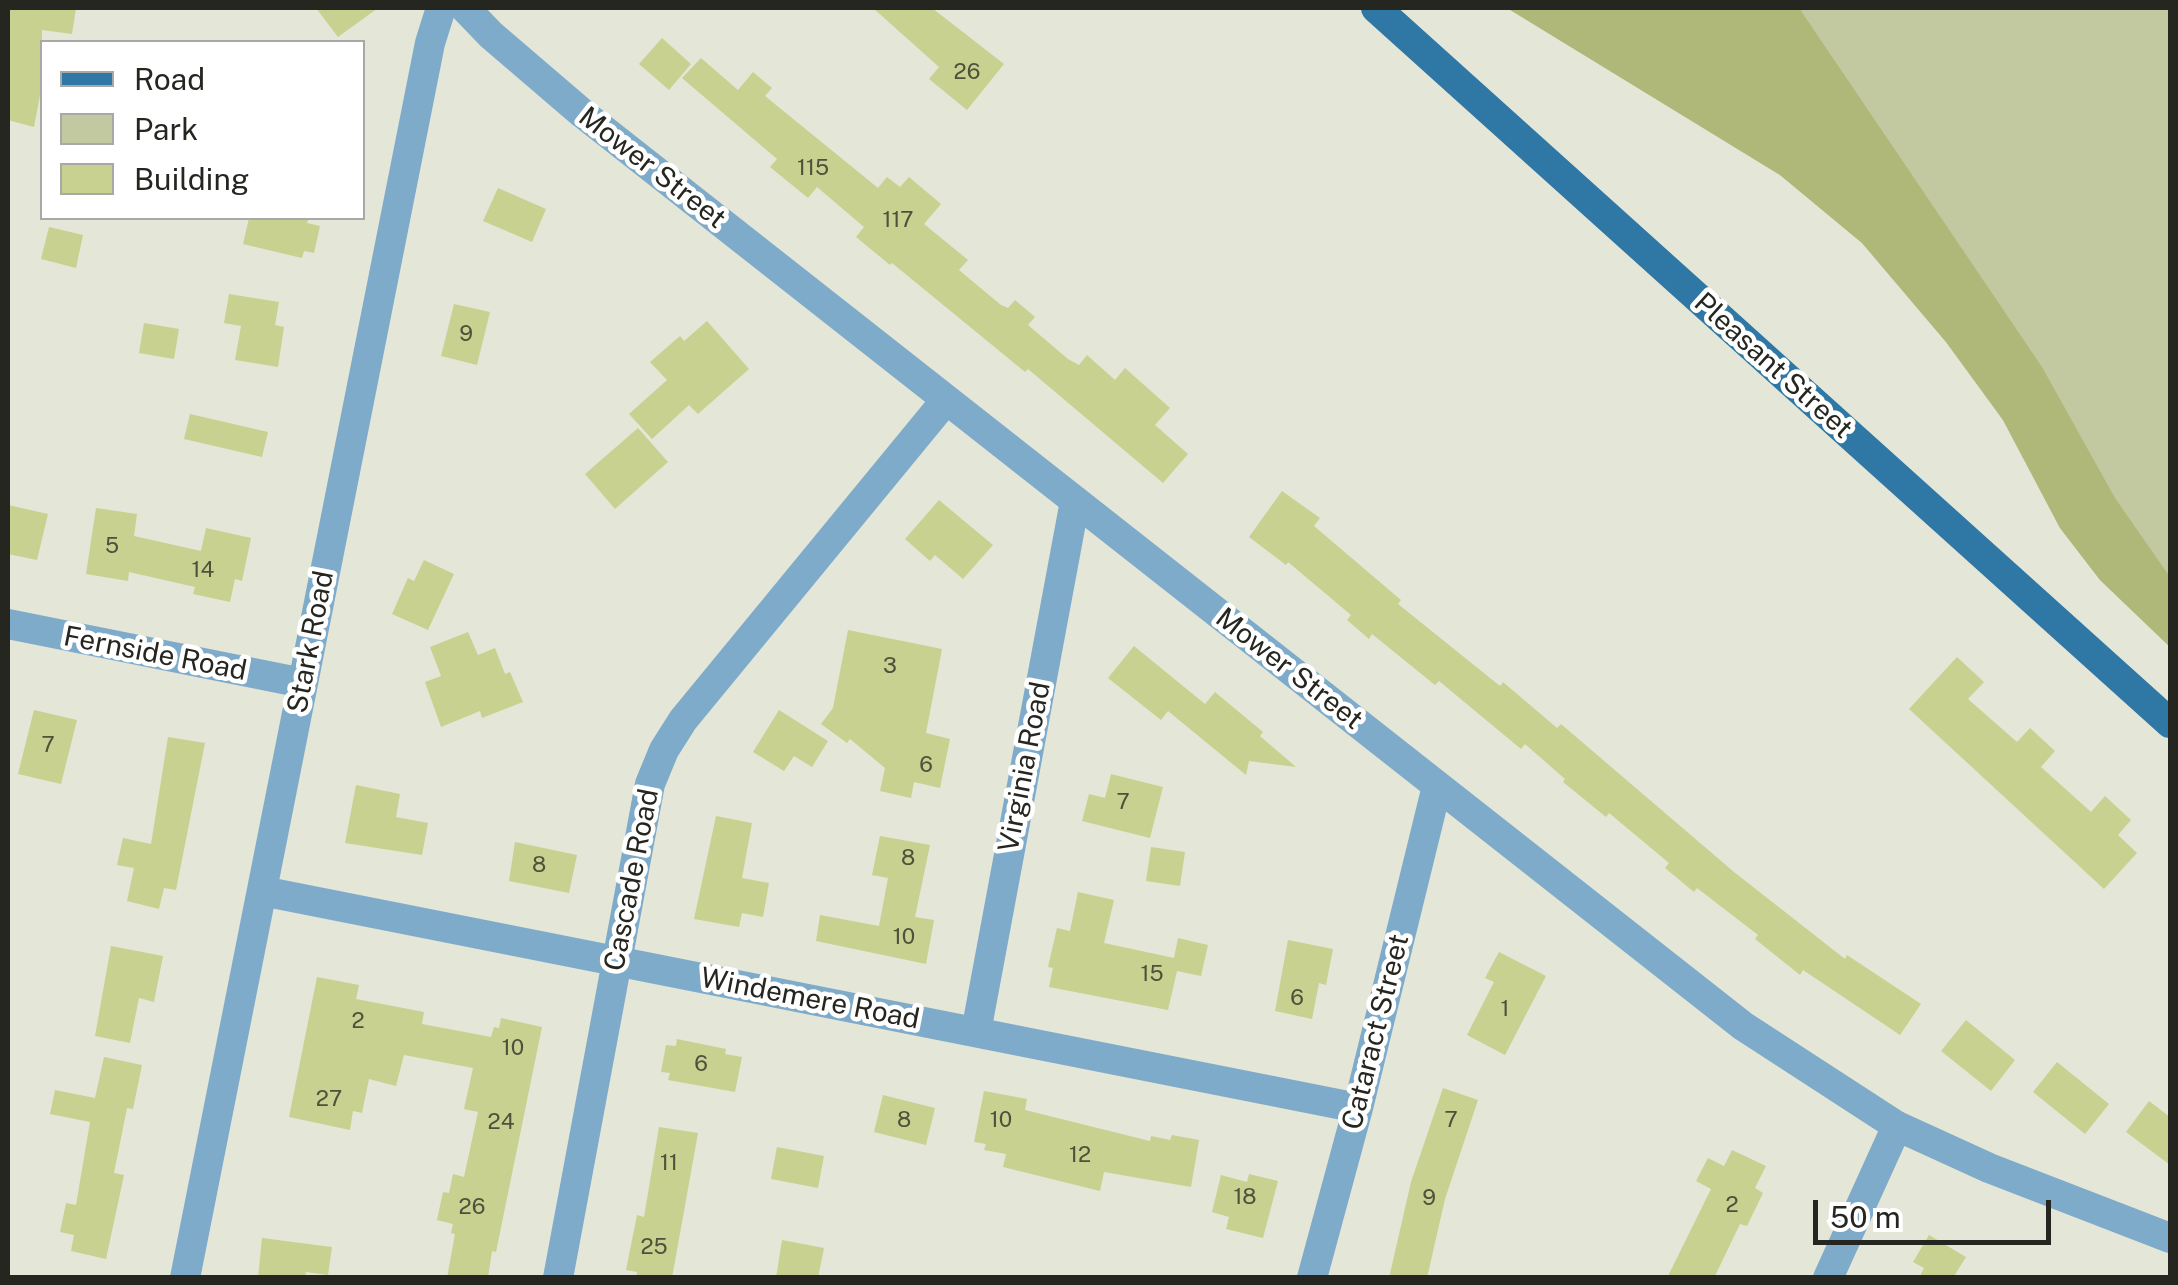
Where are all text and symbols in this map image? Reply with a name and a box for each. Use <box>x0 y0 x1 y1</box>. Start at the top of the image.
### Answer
legend <box>40 40 365 220</box>
house number: 26 <box>954 59 980 85</box>
text: Road <box>134 61 205 97</box>
street label: Mower Street <box>572 100 732 236</box>
text: Park <box>134 111 198 147</box>
house number: 115 <box>797 155 829 181</box>
text: Building <box>134 161 249 197</box>
house number: 117 <box>882 207 914 233</box>
street label: Pleasant Street <box>1687 286 1859 446</box>
house number: 9 <box>459 321 473 347</box>
house number: 5 <box>105 533 119 559</box>
house number: 14 <box>192 557 214 583</box>
street label: Stark Road <box>281 568 341 716</box>
street label: Mower Street <box>1209 601 1369 737</box>
street label: Fernside Road <box>61 620 249 688</box>
house number: 3 <box>883 653 897 679</box>
street label: Virginia Road <box>992 679 1058 855</box>
house number: 7 <box>41 732 55 758</box>
house number: 6 <box>919 752 933 778</box>
street label: Cascade Road <box>598 786 666 974</box>
house number: 7 <box>1116 789 1130 815</box>
house number: 8 <box>901 845 915 871</box>
house number: 8 <box>532 852 546 878</box>
house number: 10 <box>893 924 915 950</box>
street label: Cataract Street <box>1335 931 1417 1133</box>
street label: Windemere Road <box>698 961 922 1037</box>
house number: 15 <box>1140 961 1164 987</box>
house number: 6 <box>1290 985 1304 1011</box>
house number: 1 <box>1501 996 1509 1022</box>
house number: 2 <box>351 1008 365 1034</box>
house number: 10 <box>502 1035 524 1061</box>
house number: 6 <box>694 1051 708 1077</box>
house number: 27 <box>316 1086 342 1112</box>
house number: 8 <box>897 1107 911 1133</box>
house number: 10 <box>990 1107 1012 1133</box>
house number: 7 <box>1444 1107 1458 1133</box>
house number: 24 <box>488 1109 514 1135</box>
house number: 12 <box>1069 1142 1091 1168</box>
house number: 11 <box>660 1150 678 1176</box>
scale bar <box>1818 1180 2056 1242</box>
house number: 18 <box>1233 1184 1257 1210</box>
house number: 9 <box>1422 1185 1436 1211</box>
house number: 2 <box>1725 1192 1739 1218</box>
house number: 26 <box>459 1194 485 1220</box>
text: 50 m <box>1830 1199 1901 1235</box>
house number: 25 <box>640 1234 668 1260</box>

